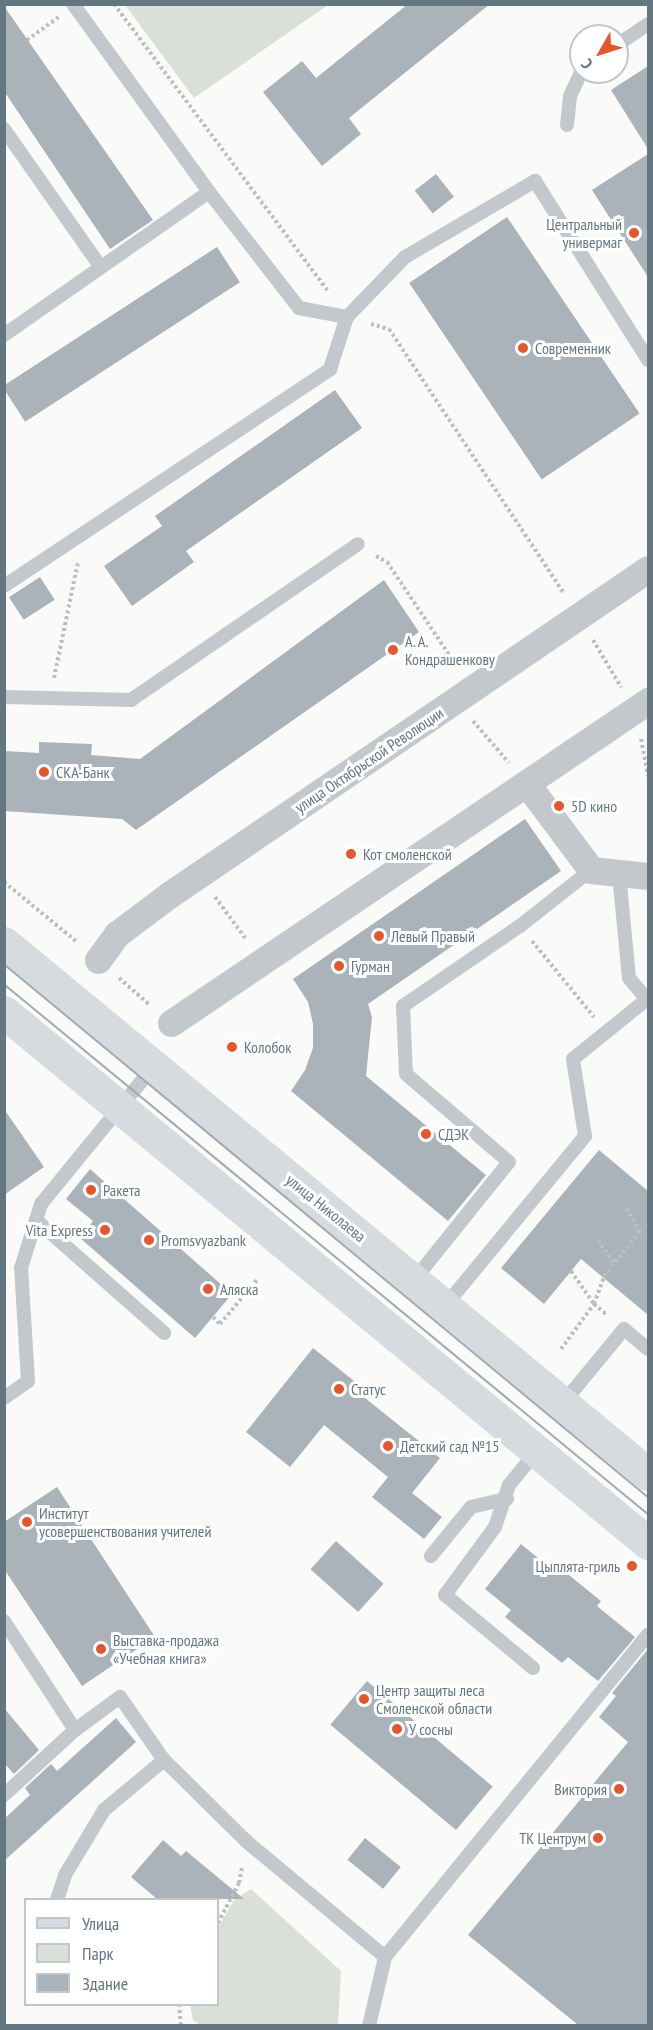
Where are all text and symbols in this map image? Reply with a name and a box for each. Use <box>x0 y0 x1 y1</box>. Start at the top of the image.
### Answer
north arrow <box>569 24 629 84</box>
text: С <box>576 55 597 73</box>
place label: Центральный универмаг <box>546 214 622 252</box>
marker: Центральный универмаг <box>627 226 641 240</box>
place label: Современник <box>535 338 611 358</box>
marker: Современник <box>516 341 530 355</box>
place label: А. А. Кондрашенкову <box>405 631 495 669</box>
marker: А. А. Кондрашенкову <box>386 643 400 657</box>
street label: улица Октябрьской Революции <box>291 703 447 817</box>
place label: СКА-Банк <box>56 762 110 782</box>
marker: СКА-Банк <box>37 765 51 779</box>
place label: 5D кино <box>571 796 617 816</box>
marker: 5D кино <box>552 799 566 813</box>
place label: Кот смоленской <box>363 844 452 864</box>
marker: Кот смоленской <box>344 847 358 861</box>
place label: Левый Правый <box>391 926 475 946</box>
marker: Левый Правый <box>372 929 386 943</box>
place label: Гурман <box>351 956 390 976</box>
marker: Гурман <box>332 959 346 973</box>
place label: Колобок <box>244 1037 291 1057</box>
marker: Колобок <box>225 1040 239 1054</box>
place label: СДЭК <box>438 1124 469 1144</box>
marker: СДЭК <box>419 1127 433 1141</box>
street label: улица Николаева <box>282 1170 370 1246</box>
place label: Ракета <box>103 1180 140 1200</box>
marker: Ракета <box>84 1183 98 1197</box>
place label: Vita Express <box>26 1220 93 1240</box>
marker: Vita Express <box>98 1223 112 1237</box>
place label: Promsvyazbank <box>161 1230 246 1250</box>
marker: Promsvyazbank <box>142 1233 156 1247</box>
place label: Аляска <box>220 1279 258 1299</box>
marker: Аляска <box>201 1282 215 1296</box>
place label: Статус <box>351 1379 386 1399</box>
marker: Статус <box>332 1382 346 1396</box>
place label: Детский сад №15 <box>400 1436 499 1456</box>
marker: Детский сад №15 <box>381 1439 395 1453</box>
place label: Институт усовершенствования учителей <box>39 1503 212 1541</box>
marker: Институт усовершенствования учителей <box>20 1515 34 1529</box>
place label: Цыплята-гриль <box>536 1556 620 1576</box>
marker: Цыплята-гриль <box>625 1559 639 1573</box>
place label: Выставка-продажа «Учебная книга» <box>113 1630 219 1668</box>
marker: Выставка-продажа «Учебная книга» <box>94 1642 108 1656</box>
place label: Центр защиты леса Смоленской области <box>376 1680 492 1718</box>
marker: Центр защиты леса Смоленской области <box>357 1692 371 1706</box>
place label: У сосны <box>409 1719 453 1739</box>
marker: У сосны <box>390 1722 404 1736</box>
place label: Виктория <box>554 1779 607 1799</box>
marker: Виктория <box>612 1782 626 1796</box>
place label: ТК Центрум <box>519 1828 586 1848</box>
marker: ТК Центрум <box>591 1831 605 1845</box>
legend <box>24 1898 219 2006</box>
text: Улица <box>82 1912 119 1935</box>
text: Парк <box>82 1942 113 1965</box>
text: Здание <box>82 1972 128 1995</box>

